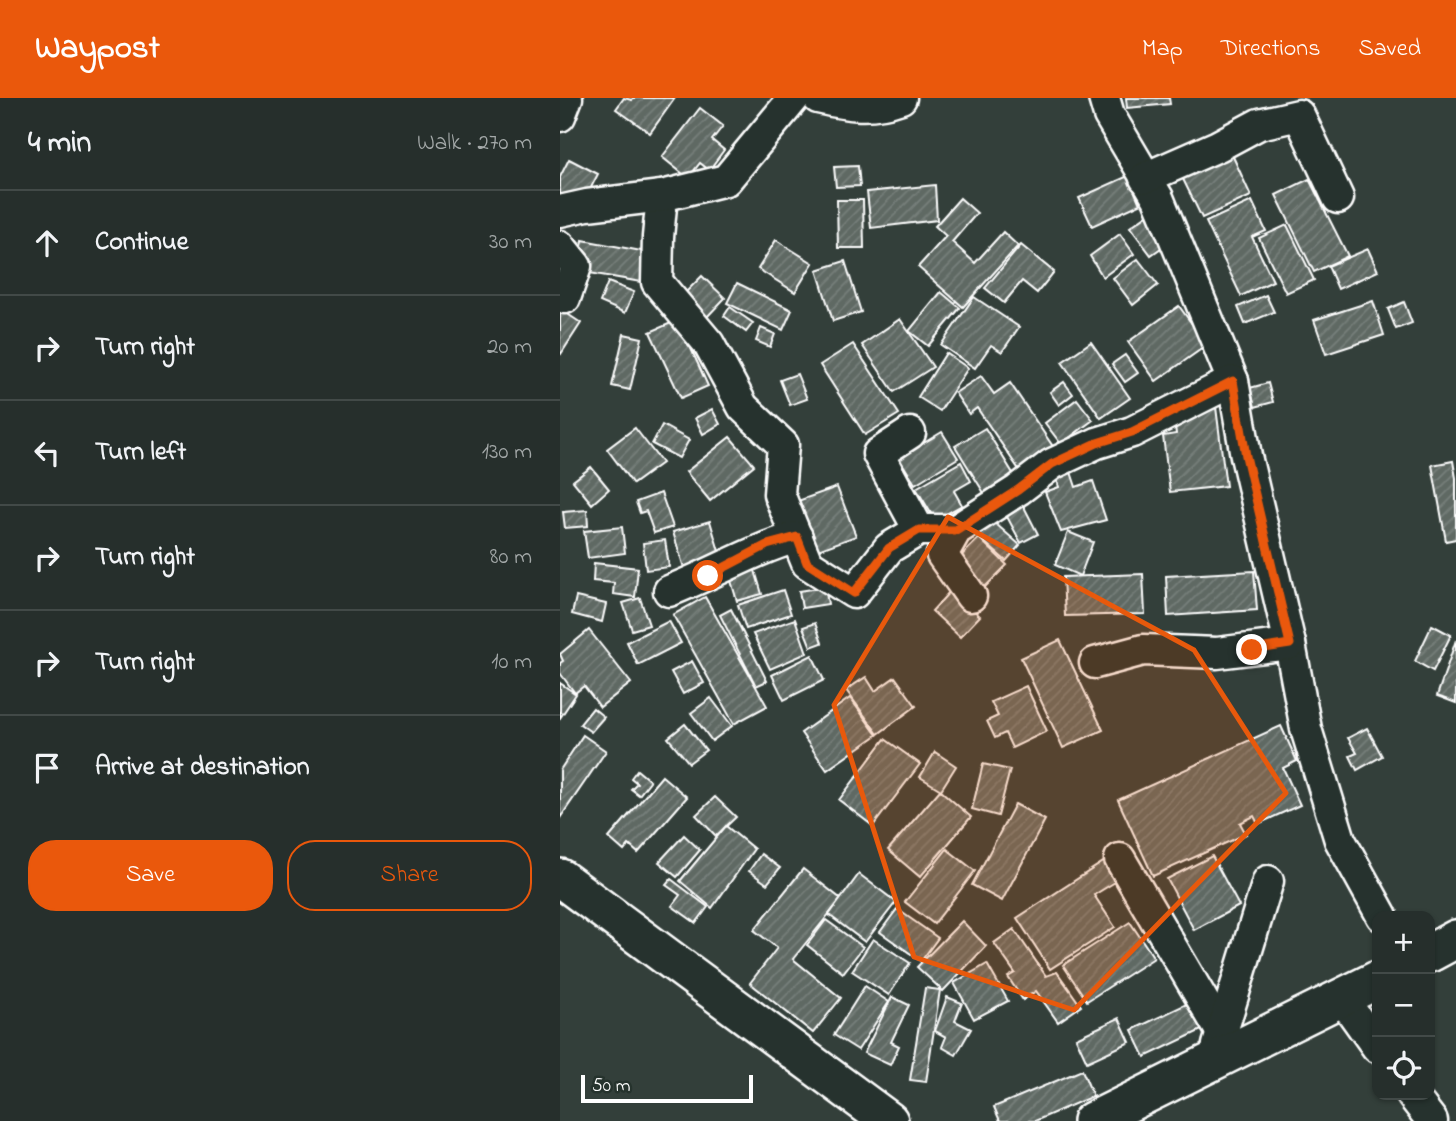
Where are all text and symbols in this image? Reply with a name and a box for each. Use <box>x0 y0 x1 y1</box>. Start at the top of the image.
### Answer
text: Waypost <box>35 25 160 73</box>
text: Map <box>1142 32 1183 67</box>
text: Directions <box>1221 32 1320 67</box>
text: Saved <box>1358 32 1421 67</box>
text: 4 min <box>28 122 91 166</box>
text: Walk · 270 m <box>417 127 532 160</box>
icon: ahead <box>28 224 66 262</box>
text: Continue <box>95 224 188 262</box>
text: 30 m <box>489 226 532 259</box>
icon: right <box>28 329 66 367</box>
text: Turn right <box>95 329 195 367</box>
text: 20 m <box>487 331 532 364</box>
icon: left <box>28 434 66 472</box>
text: Turn left <box>95 434 186 472</box>
text: 130 m <box>482 436 532 469</box>
icon: right <box>28 539 66 577</box>
text: Turn right <box>95 539 195 577</box>
text: 80 m <box>490 541 532 574</box>
route start <box>692 560 723 591</box>
route end <box>1236 634 1267 665</box>
icon: right <box>28 644 66 682</box>
text: Turn right <box>95 644 195 682</box>
text: 10 m <box>491 646 532 679</box>
icon: arrive <box>28 749 66 787</box>
text: Arrive at destination <box>95 749 310 787</box>
button: Save <box>28 840 273 911</box>
button: Share <box>287 840 532 911</box>
map controls <box>1372 911 1435 1100</box>
button: + <box>1372 911 1435 974</box>
button: − <box>1372 974 1435 1037</box>
button: locate <box>1372 1037 1435 1100</box>
scale bar <box>581 1072 752 1104</box>
text: 50 m <box>592 1073 631 1100</box>

